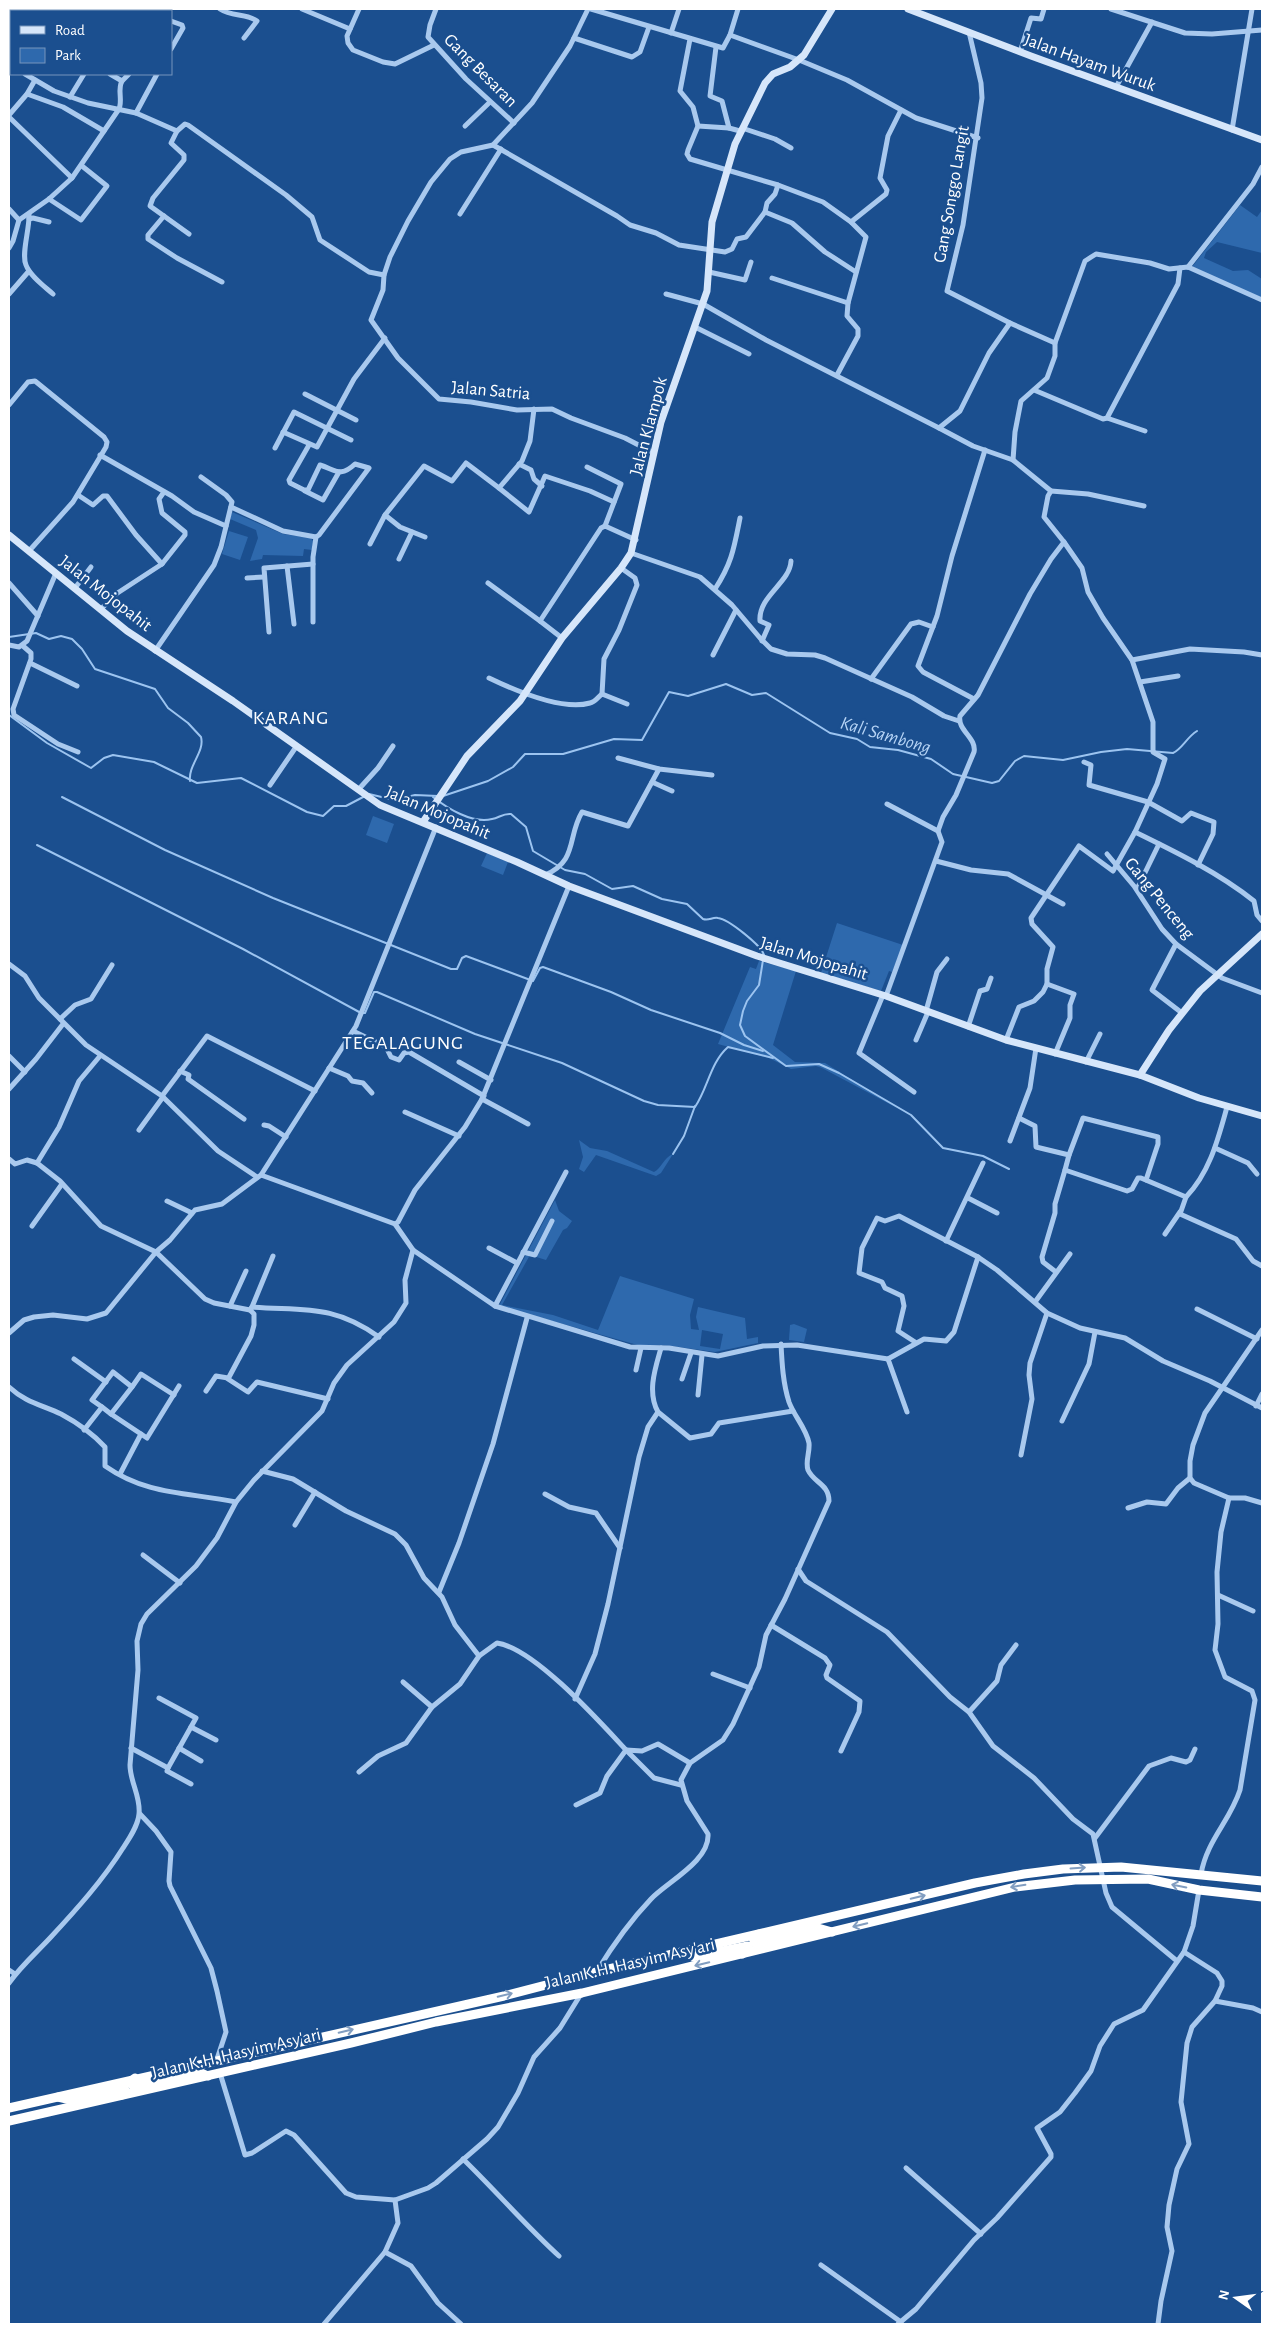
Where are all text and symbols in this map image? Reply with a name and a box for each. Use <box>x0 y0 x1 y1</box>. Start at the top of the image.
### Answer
legend <box>10 10 172 75</box>
text: Road <box>55 23 85 38</box>
street label: Gang Besaran <box>440 31 520 111</box>
street label: Jalan Hayam Wuruk <box>1021 31 1159 95</box>
text: Park <box>55 48 81 63</box>
street label: Gang Songgo Langit <box>931 124 973 264</box>
street label: Jalan Klampok <box>627 374 671 478</box>
street label: Jalan Satria <box>451 379 531 403</box>
street label: Jalan Mojopahit <box>56 552 155 635</box>
district label: KARANG <box>253 708 329 728</box>
water label: Kali Sambong <box>838 713 933 757</box>
street label: Jalan Mojopahit <box>383 783 493 843</box>
street label: Gang Penceng <box>1121 854 1198 943</box>
street label: Jalan Mojopahit <box>758 934 870 984</box>
district label: TEGALAGUNG <box>342 1033 464 1053</box>
one-way arrow <box>1070 1863 1086 1873</box>
one-way arrow <box>1172 1880 1188 1890</box>
one-way arrow <box>1010 1882 1026 1892</box>
one-way arrow <box>910 1892 926 1901</box>
one-way arrow <box>853 1921 869 1930</box>
street label: Jalan K.H. Hasyim Asy'ari <box>544 1936 717 1992</box>
one-way arrow <box>695 1960 711 1969</box>
one-way arrow <box>496 1990 512 1999</box>
street label: Jalan K.H. Hasyim Asy'ari <box>150 2026 323 2082</box>
one-way arrow <box>338 2026 354 2035</box>
north arrow <box>1211 2273 1261 2323</box>
text: N <box>1216 2289 1232 2302</box>

